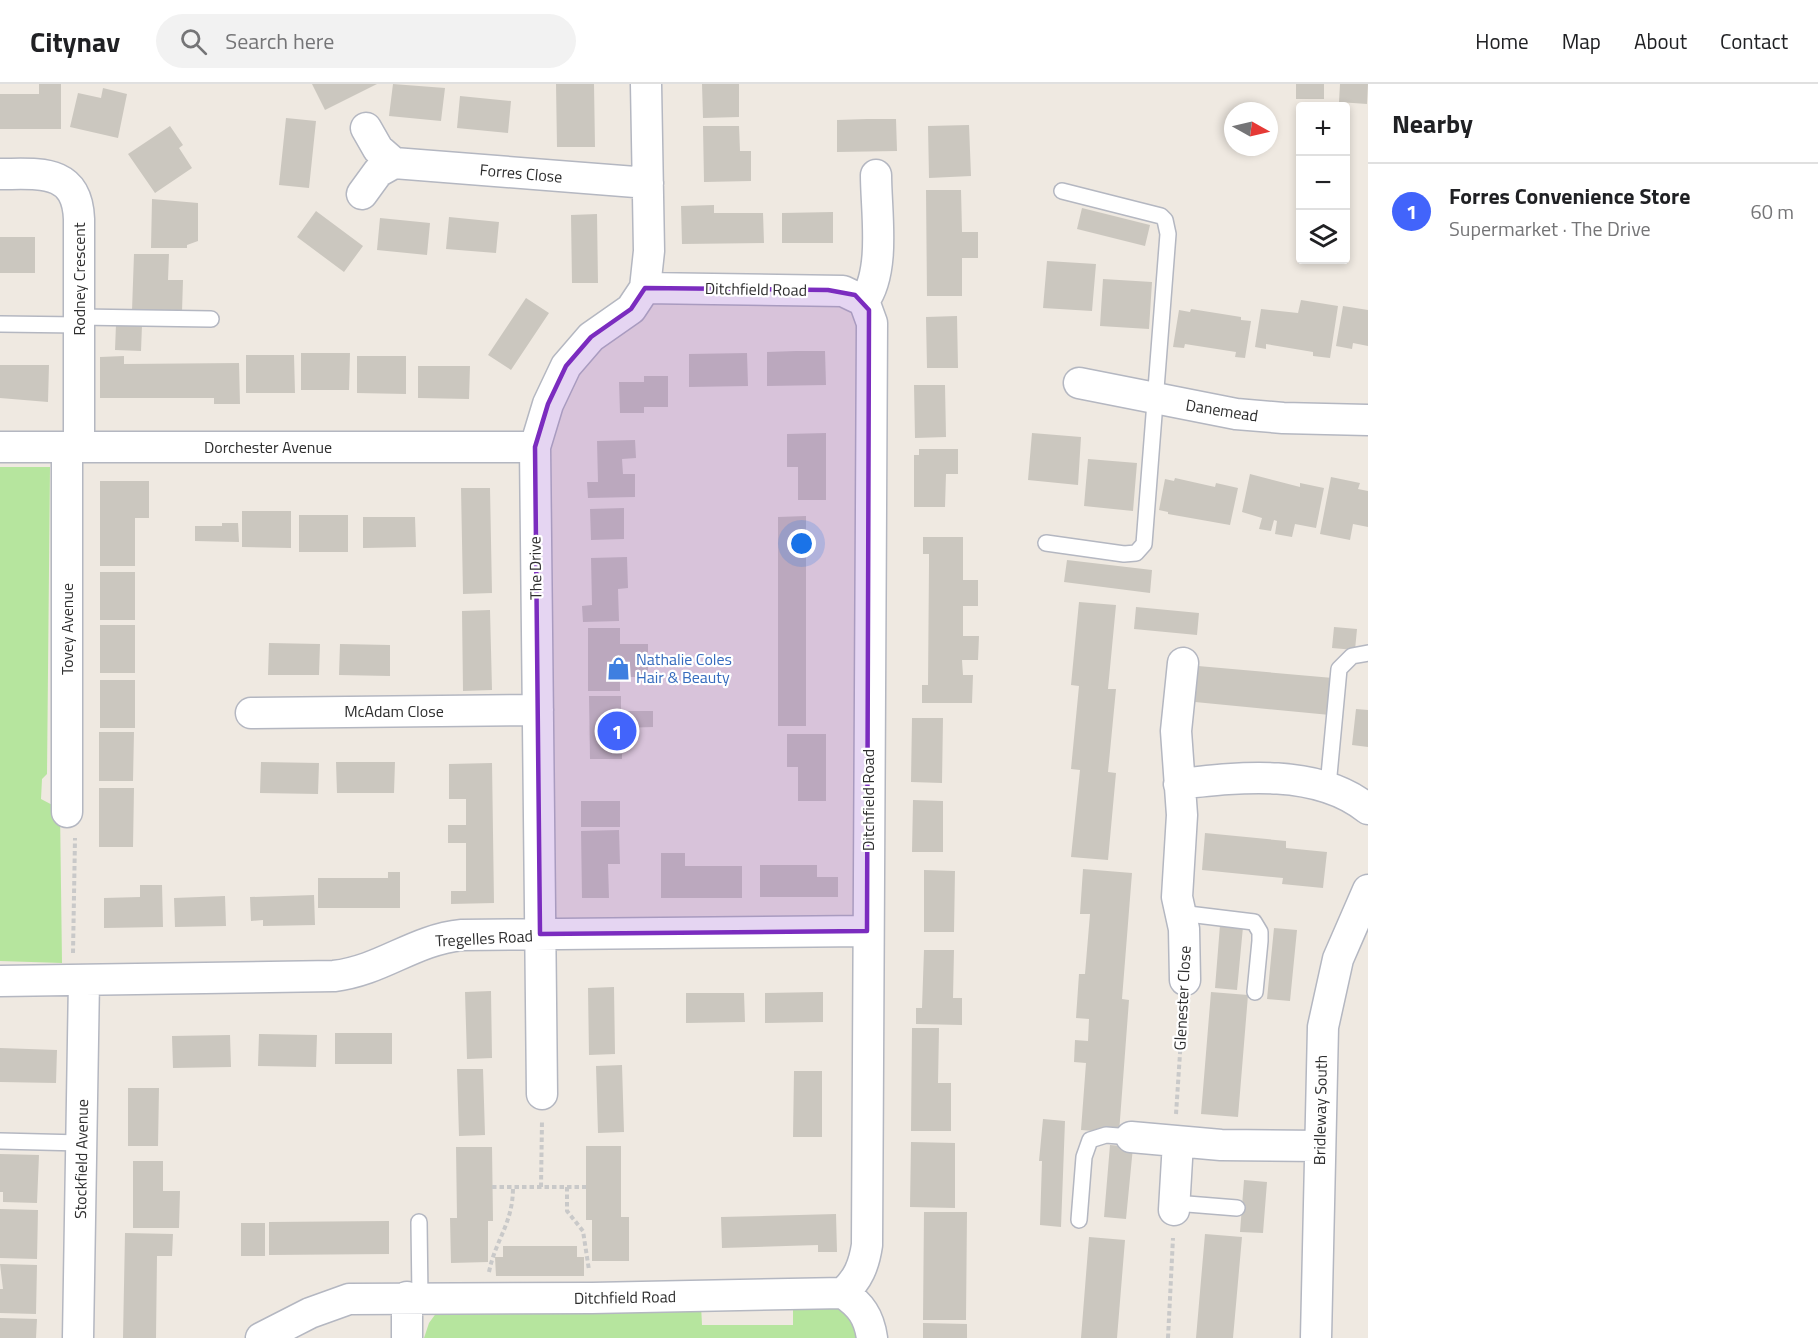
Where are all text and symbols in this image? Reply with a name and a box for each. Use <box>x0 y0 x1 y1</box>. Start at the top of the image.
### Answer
search box <box>156 14 576 68</box>
text: Citynav <box>30 20 120 63</box>
text: Search here <box>225 24 334 58</box>
icon: search <box>177 25 210 58</box>
text: Home <box>1475 25 1529 57</box>
text: Map <box>1562 25 1601 57</box>
text: About <box>1634 25 1687 57</box>
text: Contact <box>1720 25 1788 57</box>
north arrow <box>1224 102 1278 156</box>
map controls <box>1296 102 1350 264</box>
button: + <box>1296 102 1350 156</box>
text: Nearby <box>1392 104 1473 143</box>
button: − <box>1296 156 1350 210</box>
street label: Forres Close <box>479 157 563 189</box>
text: Forres Convenience Store <box>1449 179 1690 213</box>
text: 1 <box>1406 196 1417 227</box>
text: 60 m <box>1750 196 1794 227</box>
button: layers <box>1296 210 1350 264</box>
text: Supermarket · The Drive <box>1449 213 1651 244</box>
street label: Rodney Crescent <box>67 222 91 336</box>
street label: Ditchfield Road <box>705 276 807 302</box>
street label: Danemead <box>1184 392 1260 428</box>
street label: Dorchester Avenue <box>204 435 332 459</box>
your location <box>787 529 816 558</box>
street label: The Drive <box>522 536 548 600</box>
street label: Tovey Avenue <box>55 583 79 675</box>
place label: Nathalie Coles Hair & Beauty <box>636 647 732 689</box>
shop icon: Nathalie Coles Hair & Beauty <box>605 655 631 681</box>
street label: McAdam Close <box>344 699 444 723</box>
pin: 1 <box>598 708 636 754</box>
street label: Ditchfield Road <box>856 749 880 851</box>
street label: Tregelles Road <box>435 923 533 953</box>
street label: Glenester Close <box>1167 945 1197 1051</box>
street label: Bridleway South <box>1307 1055 1333 1165</box>
street label: Stockfield Avenue <box>68 1099 94 1219</box>
street label: Ditchfield Road <box>574 1284 676 1310</box>

